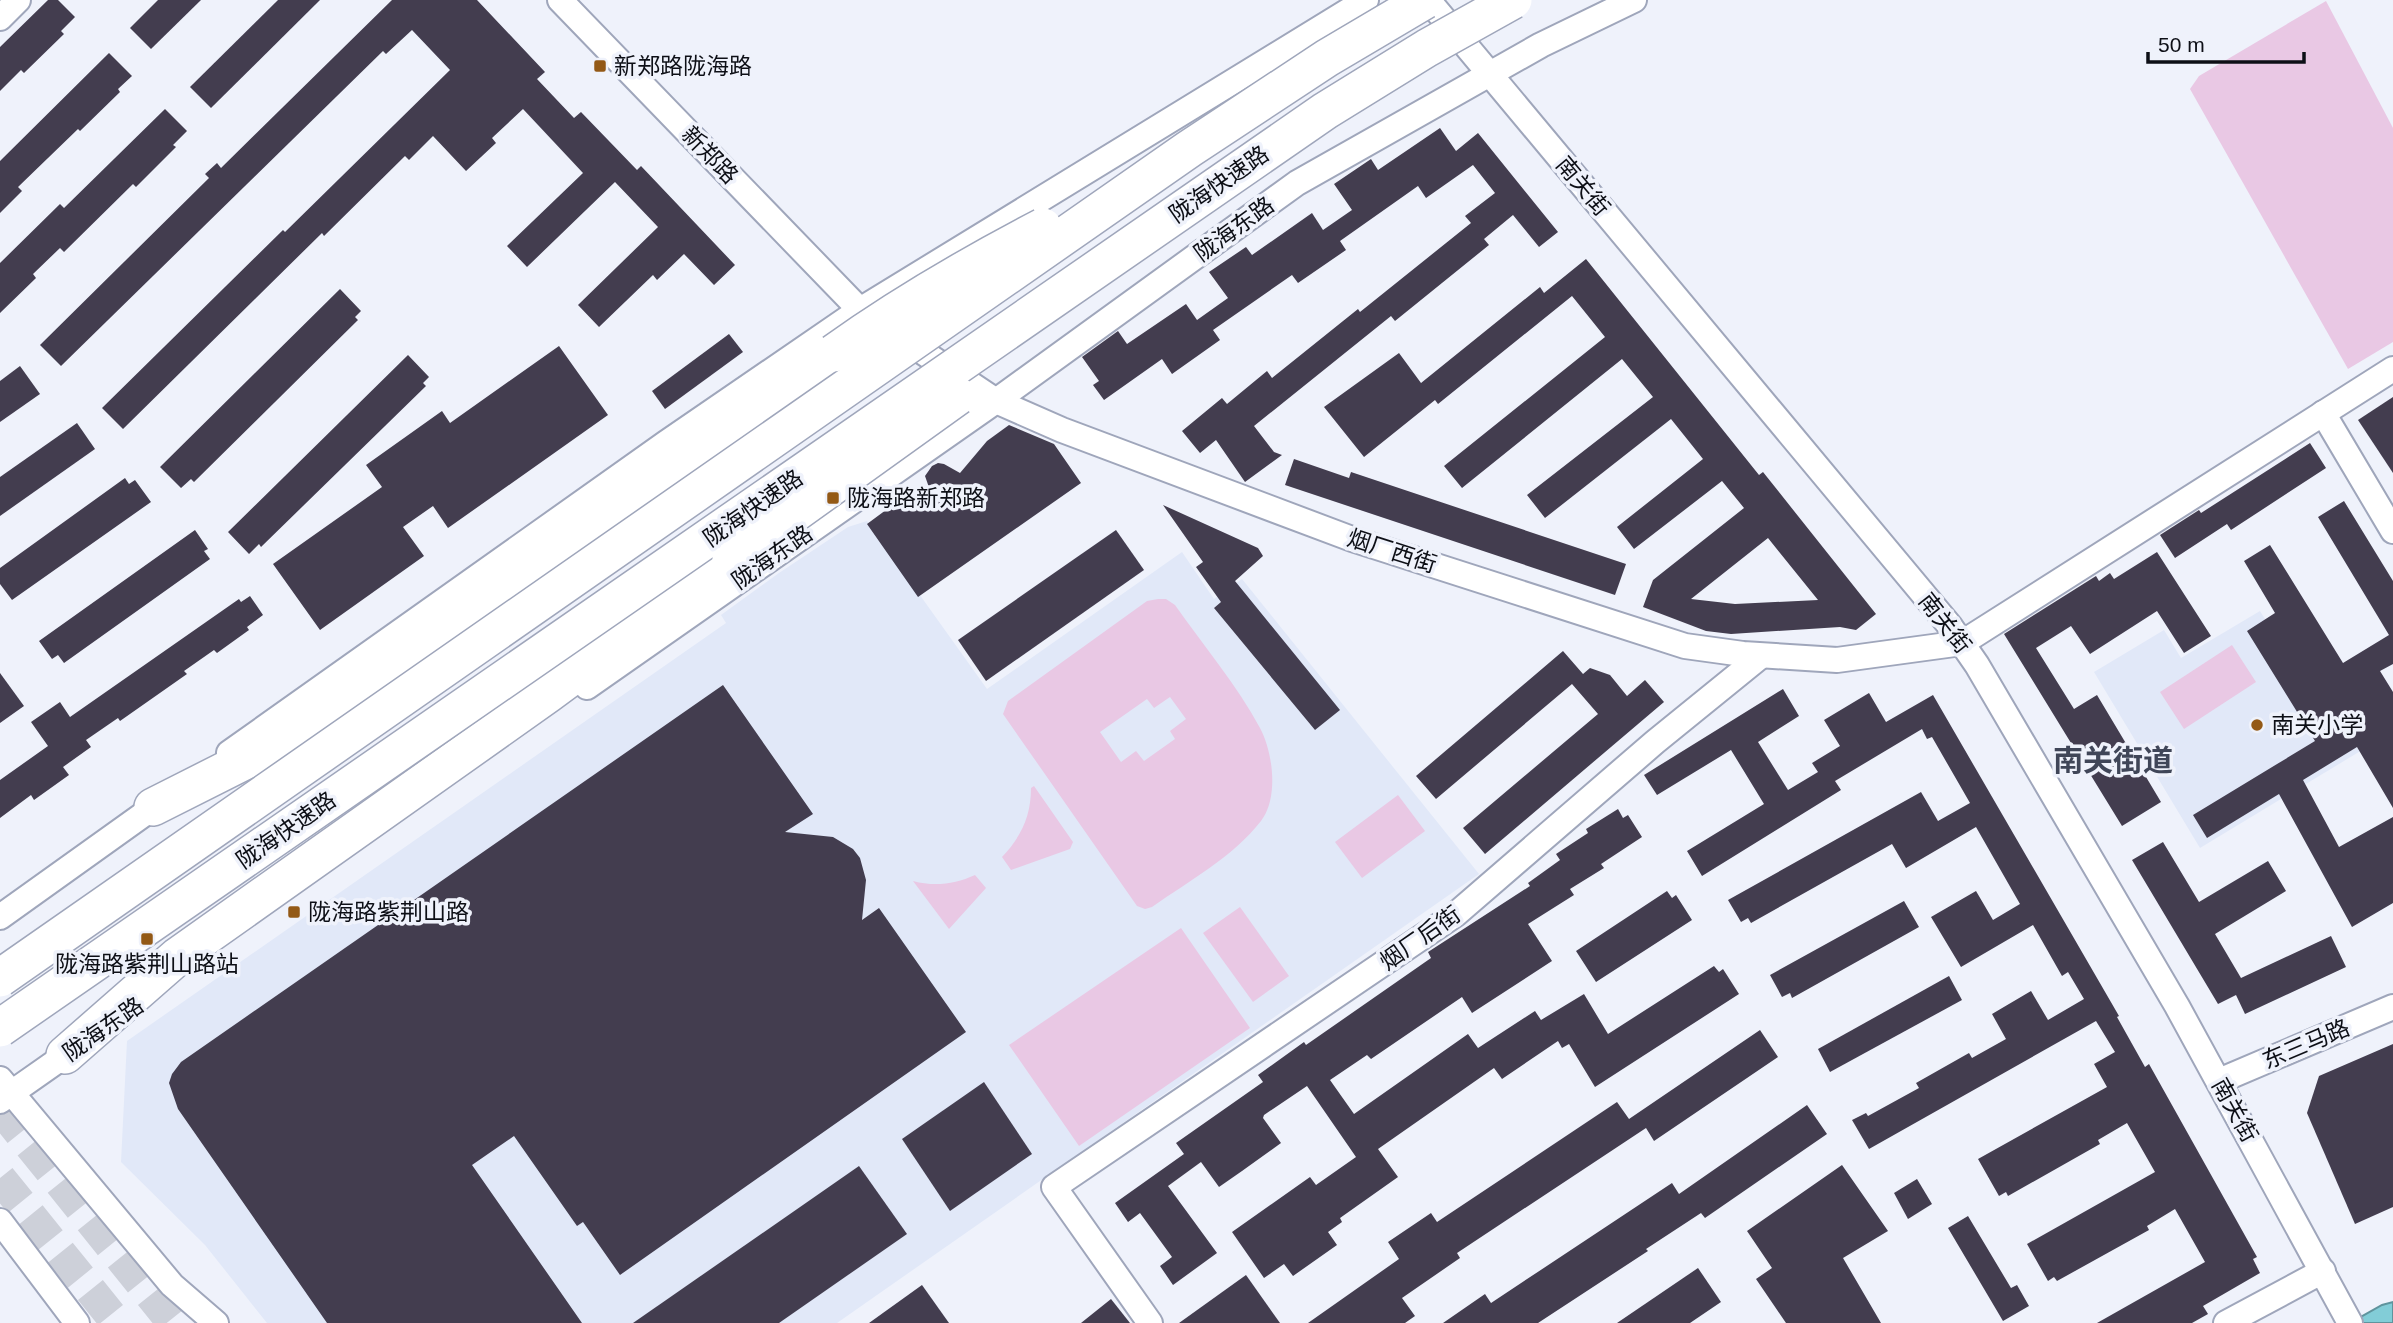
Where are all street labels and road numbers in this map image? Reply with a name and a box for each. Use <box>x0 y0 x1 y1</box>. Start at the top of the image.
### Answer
street label: 新郑路 <box>677 121 743 189</box>
street label: 陇海快速路 <box>1164 140 1274 228</box>
street label: 南关街 <box>1551 151 1615 221</box>
street label: 陇海东路 <box>1189 191 1279 267</box>
street label: 陇海快速路 <box>698 464 808 552</box>
street label: 陇海东路 <box>727 520 817 594</box>
street label: 烟厂西街 <box>1344 524 1440 578</box>
street label: 南关街 <box>1914 588 1976 658</box>
street label: 陇海快速路 <box>231 786 341 874</box>
street label: 烟厂后街 <box>1375 901 1465 975</box>
street label: 陇海东路 <box>58 992 148 1066</box>
street label: 东三马路 <box>2259 1014 2353 1074</box>
street label: 南关街 <box>2207 1074 2263 1146</box>

